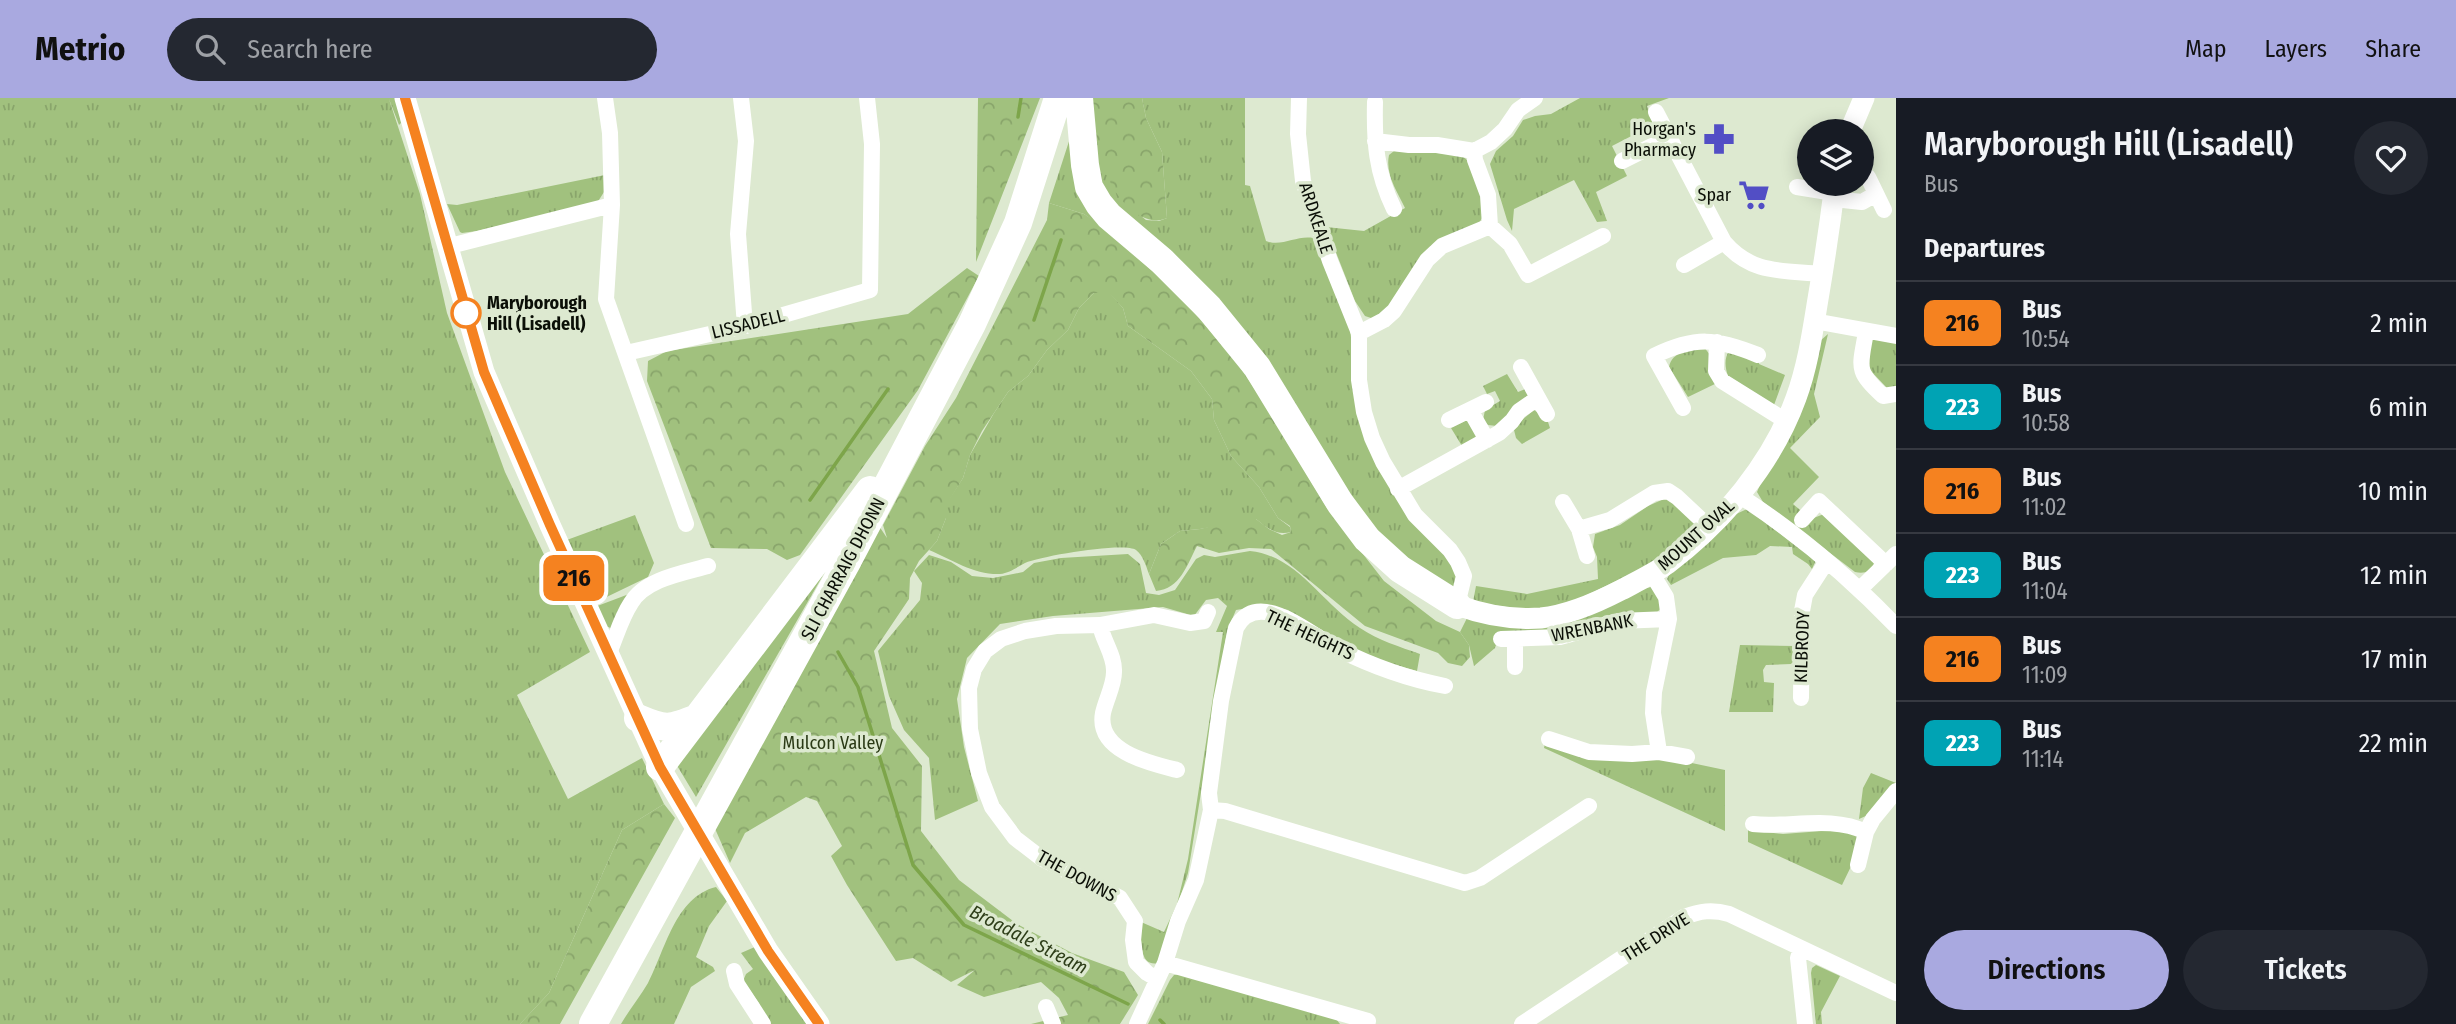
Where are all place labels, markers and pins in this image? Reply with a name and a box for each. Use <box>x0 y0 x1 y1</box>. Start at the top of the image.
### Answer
place label: Horgan's Pharmacy <box>1624 118 1696 161</box>
pharmacy icon: Horgan's Pharmacy <box>1702 122 1736 156</box>
supermarket icon: Spar <box>1737 178 1771 212</box>
place label: Spar <box>1698 184 1732 206</box>
place label: Maryborough Hill (Lisadell) <box>487 292 587 335</box>
marker: Maryborough Hill (Lisadell) <box>451 298 481 328</box>

